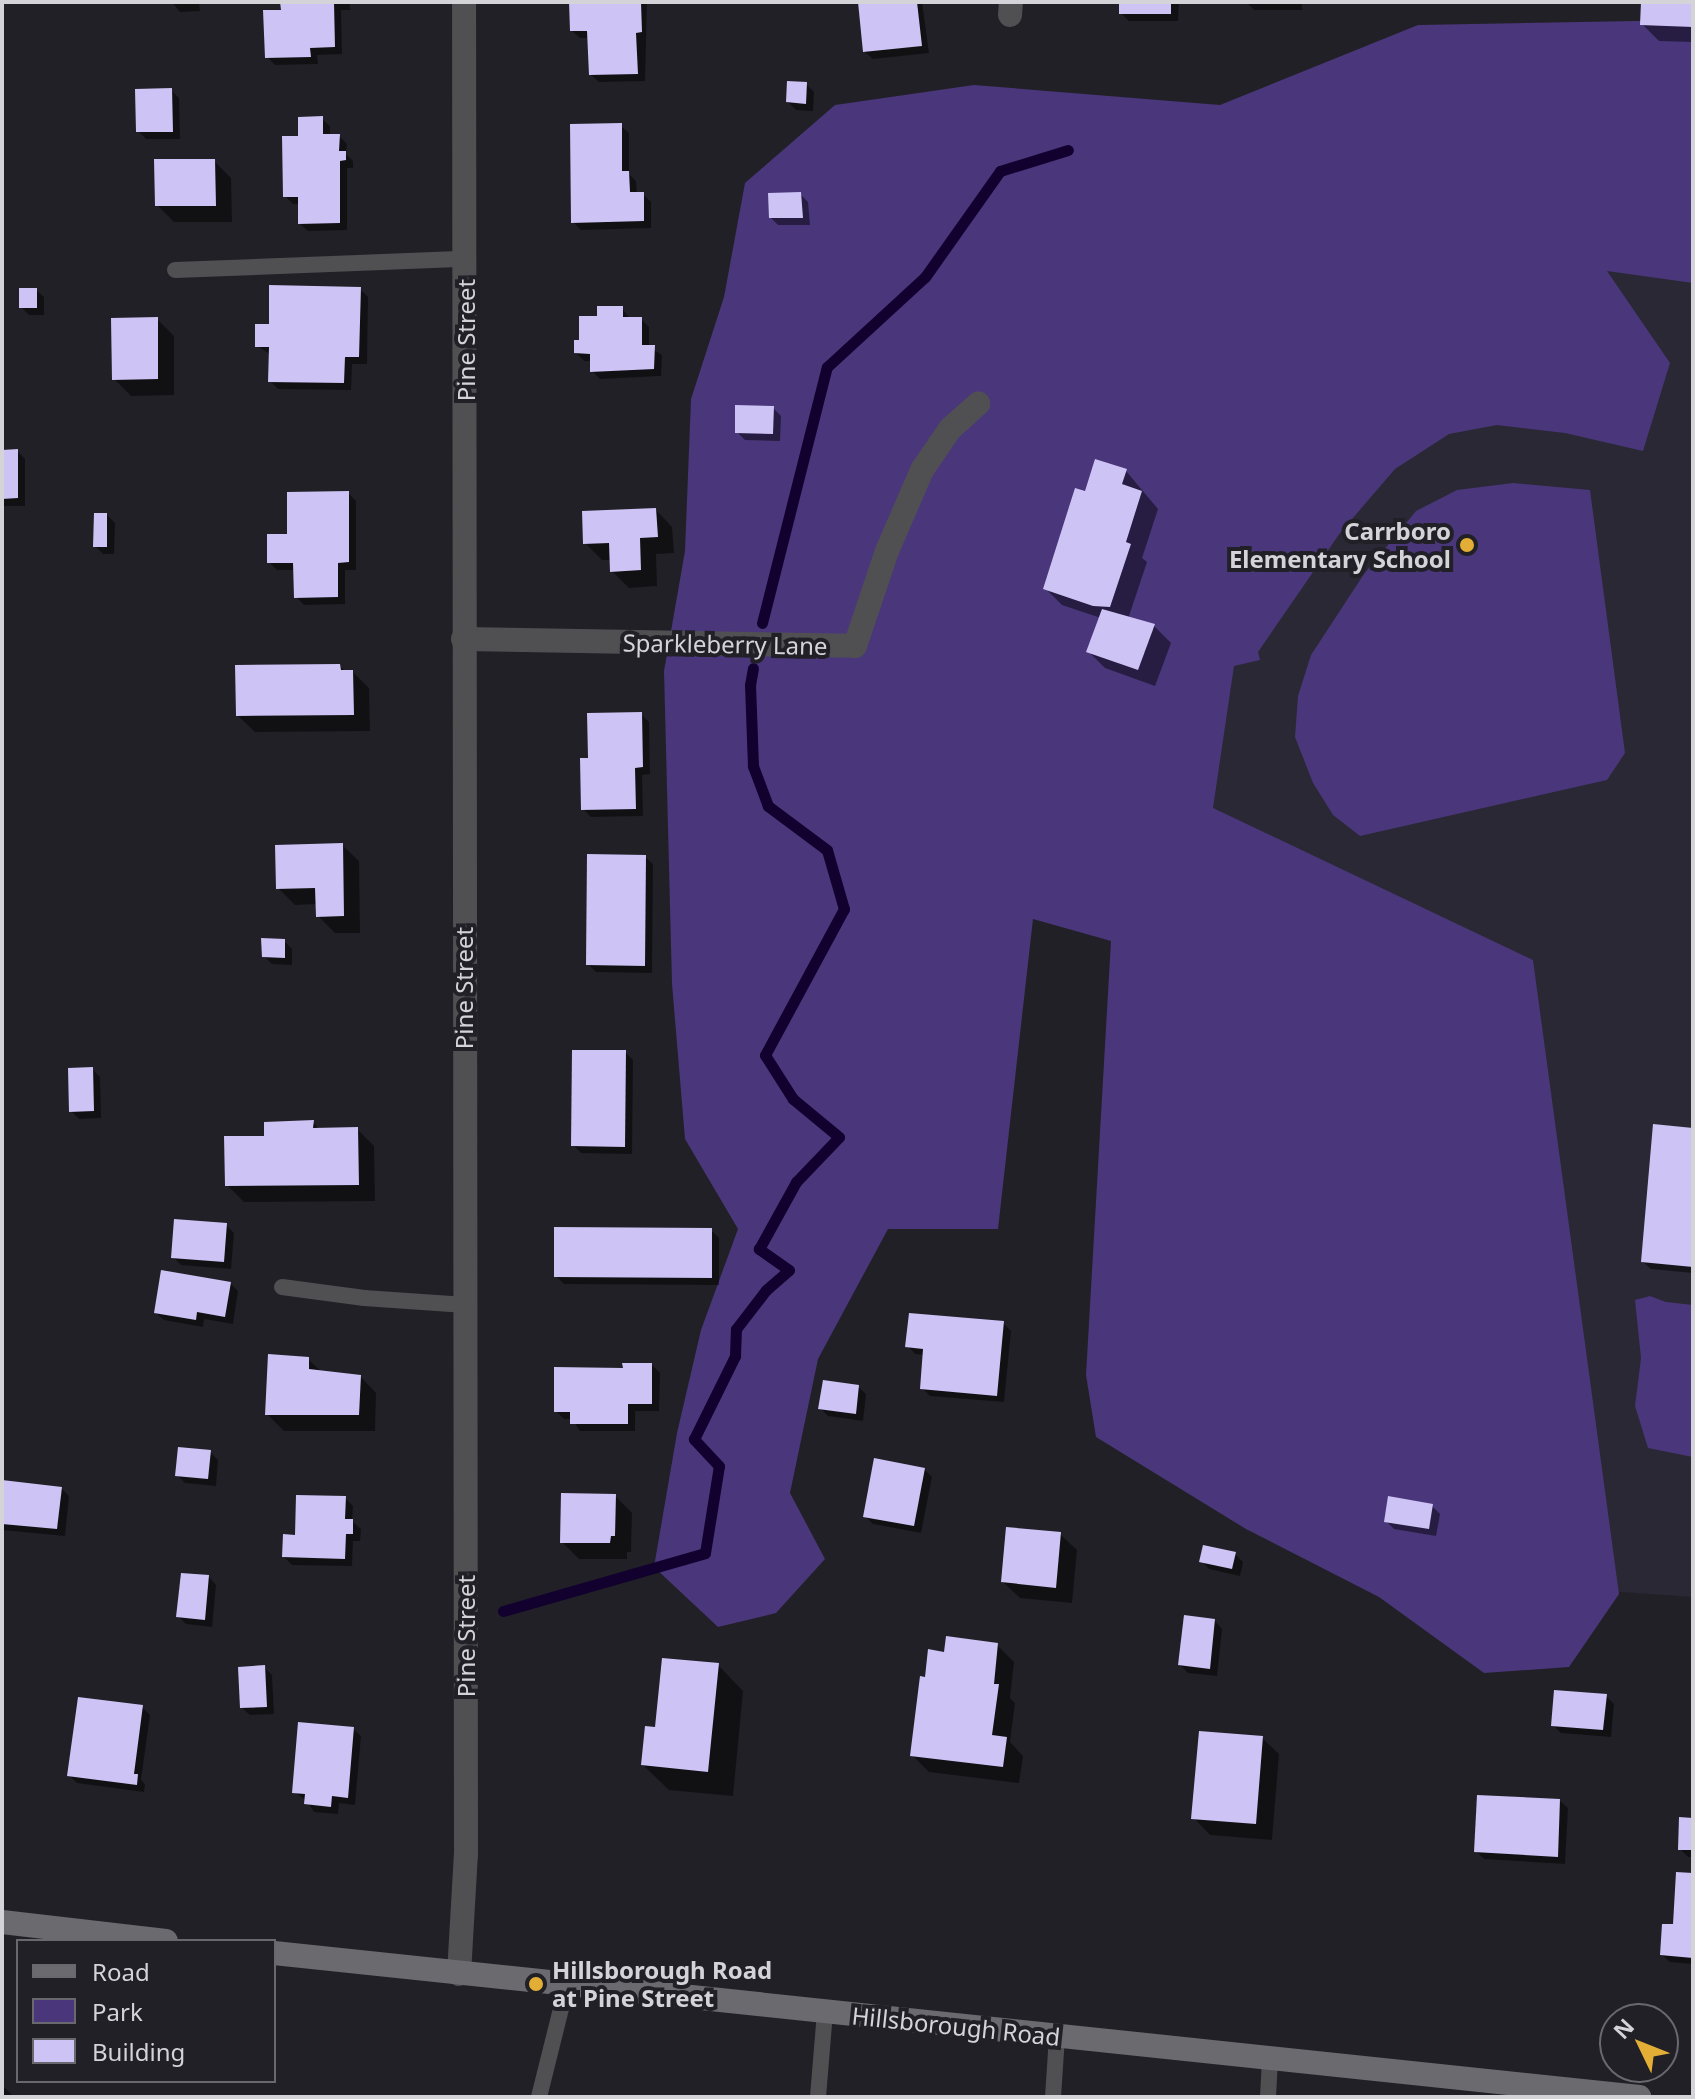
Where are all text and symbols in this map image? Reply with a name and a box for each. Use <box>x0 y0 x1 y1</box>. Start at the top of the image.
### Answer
street label: Pine Street <box>452 279 480 401</box>
place label: Carrboro Elementary School <box>1229 517 1451 573</box>
marker: Carrboro Elementary School <box>1458 536 1476 554</box>
street label: Sparkleberry Lane <box>622 628 828 660</box>
street label: Pine Street <box>450 927 478 1049</box>
street label: Pine Street <box>452 1575 480 1697</box>
legend <box>16 1939 276 2083</box>
text: Road <box>92 1955 150 1988</box>
place label: Hillsborough Road at Pine Street <box>552 1956 772 2012</box>
marker: Hillsborough Road at Pine Street <box>527 1975 545 1993</box>
text: Park <box>92 1995 143 2028</box>
street label: Hillsborough Road <box>850 2001 1062 2051</box>
north arrow <box>1599 2003 1679 2083</box>
text: N <box>1606 2011 1640 2045</box>
text: Building <box>92 2035 185 2068</box>

